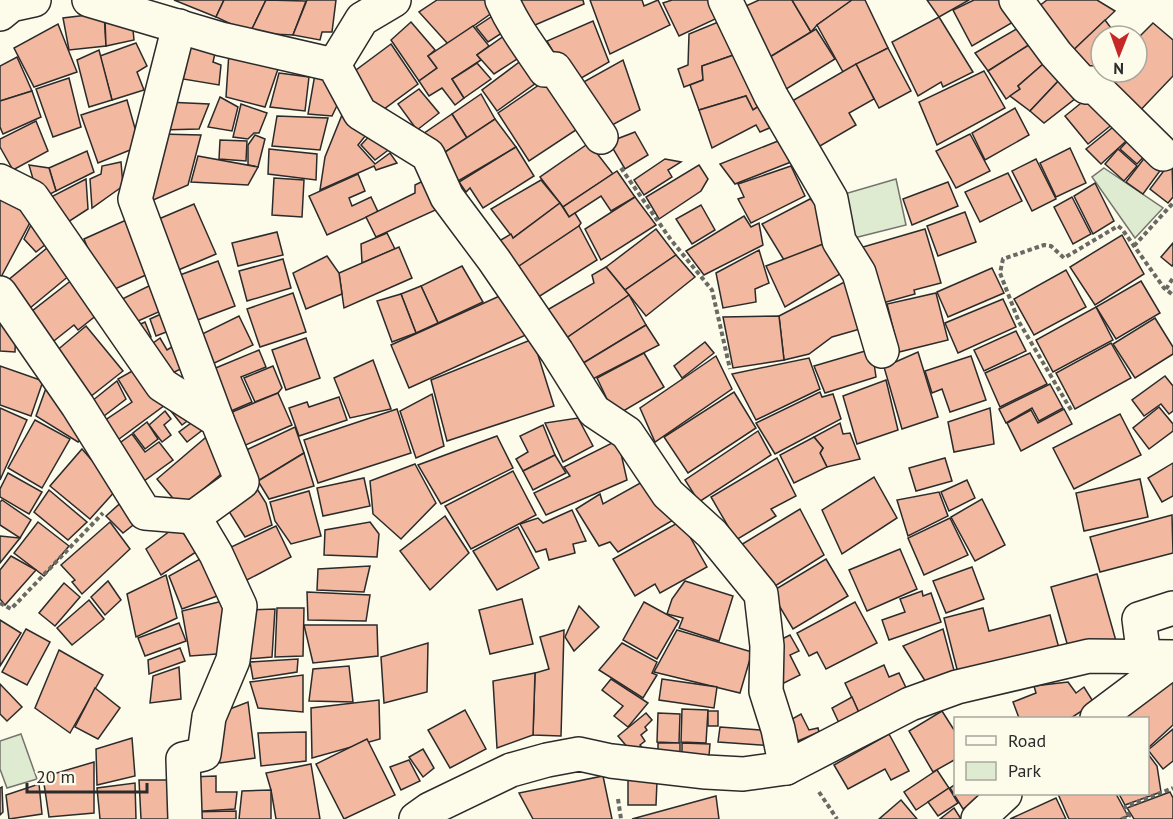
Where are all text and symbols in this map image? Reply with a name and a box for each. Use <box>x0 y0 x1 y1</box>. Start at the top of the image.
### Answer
north arrow <box>1089 24 1149 84</box>
text: N <box>1113 59 1124 79</box>
legend <box>954 717 1149 795</box>
text: Road <box>1008 729 1046 752</box>
scale bar <box>27 756 147 794</box>
text: Park <box>1008 759 1041 782</box>
text: 20 m <box>36 765 75 788</box>

